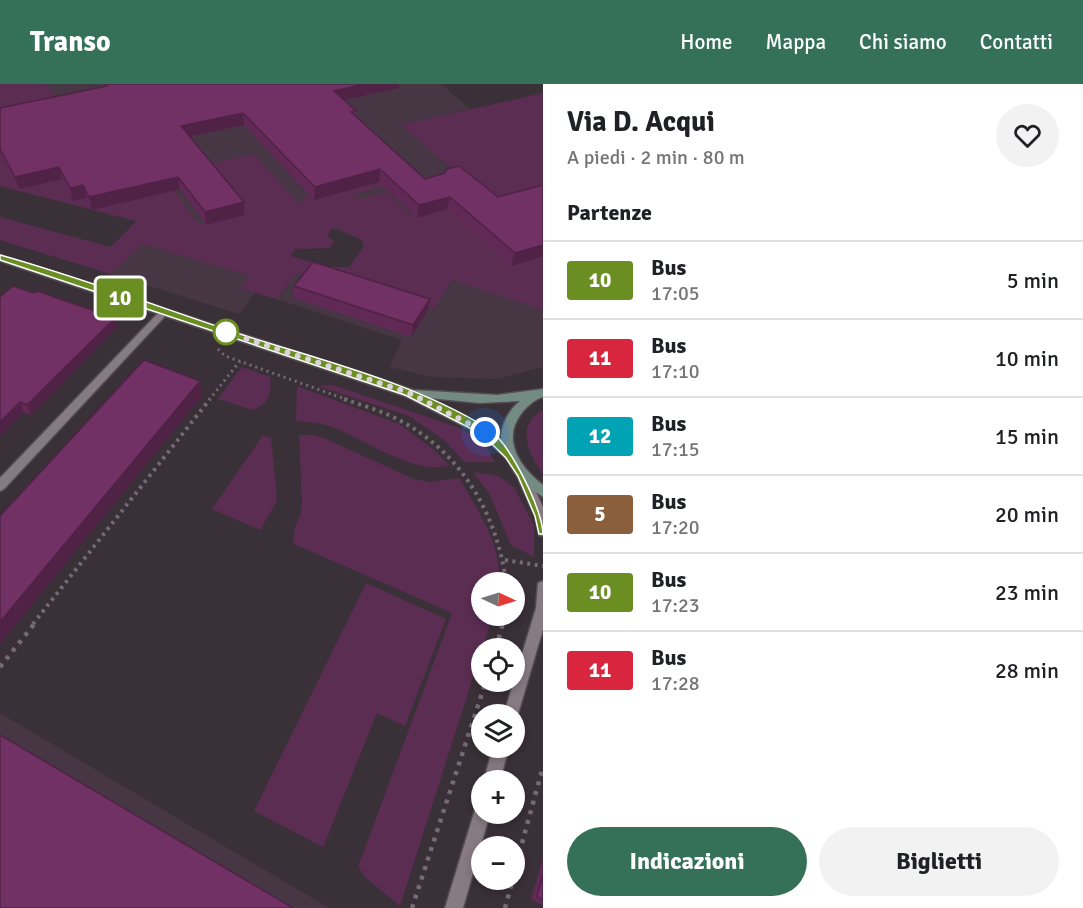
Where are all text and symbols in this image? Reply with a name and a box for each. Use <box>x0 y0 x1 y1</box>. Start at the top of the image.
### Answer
text: Transo <box>30 25 111 59</box>
text: Home <box>680 29 733 55</box>
text: Mappa <box>766 29 826 55</box>
text: Chi siamo <box>859 29 947 55</box>
text: Contatti <box>980 29 1053 55</box>
button: heart <box>996 104 1059 167</box>
text: Via D. Acqui <box>567 105 715 139</box>
text: A piedi · 2 min · 80 m <box>567 145 745 170</box>
text: Partenze <box>567 199 652 226</box>
text: Bus <box>651 254 686 281</box>
text: 10 <box>589 267 611 293</box>
text: 5 min <box>1007 267 1059 294</box>
line badge: 10 <box>93 278 147 318</box>
text: 17:05 <box>651 281 700 306</box>
text: 10 <box>109 285 131 311</box>
unlabelled marker <box>213 319 239 345</box>
text: Bus <box>651 332 686 359</box>
text: 11 <box>589 345 611 371</box>
text: 10 min <box>995 345 1059 372</box>
text: 17:10 <box>651 359 700 384</box>
text: Bus <box>651 410 686 437</box>
your location <box>470 417 500 447</box>
text: 12 <box>589 423 611 449</box>
text: 15 min <box>995 423 1059 450</box>
text: 17:15 <box>651 437 700 462</box>
text: Bus <box>651 488 686 515</box>
text: 5 <box>594 501 606 527</box>
text: 20 min <box>995 501 1059 528</box>
text: 17:20 <box>651 515 700 540</box>
text: Bus <box>651 566 686 593</box>
north arrow <box>471 572 525 626</box>
map controls <box>471 572 525 890</box>
text: 10 <box>589 579 611 605</box>
text: 23 min <box>995 579 1059 606</box>
text: 17:23 <box>651 593 700 618</box>
button: locate <box>471 638 525 692</box>
text: Bus <box>651 644 686 671</box>
text: 11 <box>589 657 611 683</box>
text: 28 min <box>995 657 1059 684</box>
text: 17:28 <box>651 671 700 696</box>
button: layers <box>471 704 525 758</box>
button: + <box>471 770 525 824</box>
button: Indicazioni <box>567 827 807 896</box>
button: Biglietti <box>819 827 1059 896</box>
button: − <box>471 836 525 890</box>

